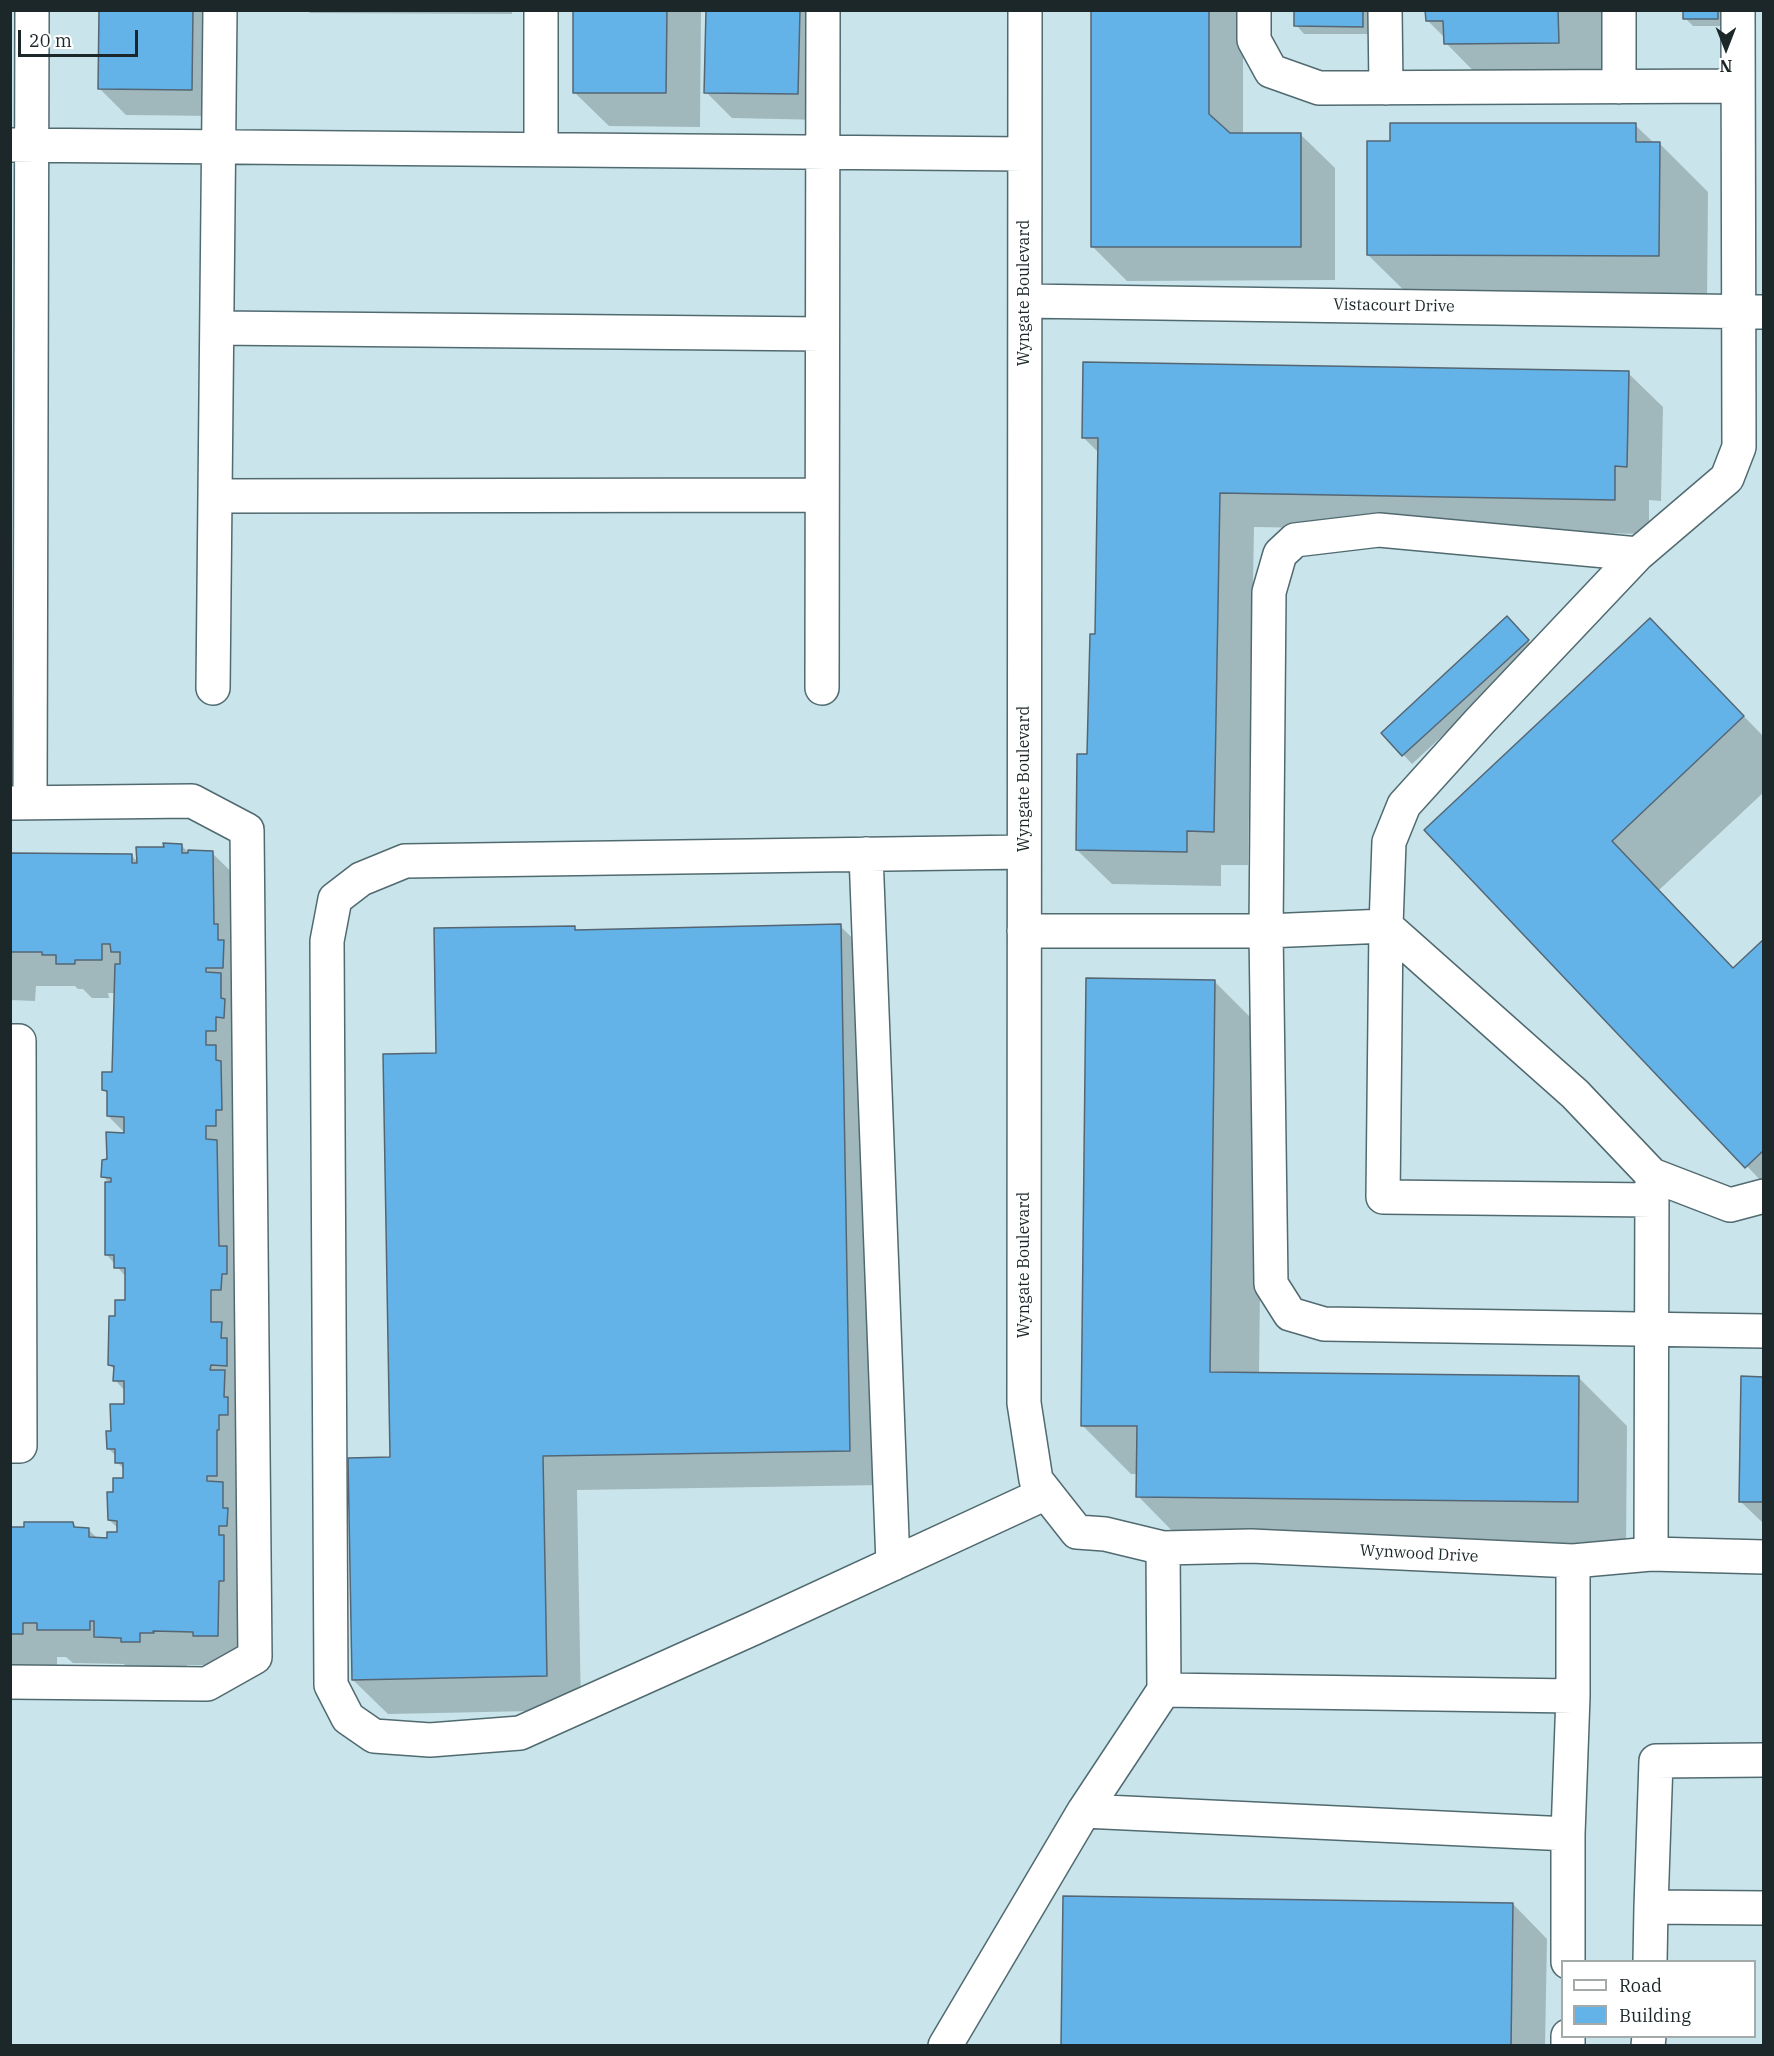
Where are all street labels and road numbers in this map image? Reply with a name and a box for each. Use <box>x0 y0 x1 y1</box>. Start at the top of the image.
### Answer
street label: Wyngate Boulevard <box>1014 220 1034 366</box>
street label: Vistacourt Drive <box>1333 295 1455 317</box>
street label: Wyngate Boulevard <box>1014 706 1034 852</box>
street label: Wyngate Boulevard <box>1014 1192 1034 1338</box>
street label: Wynwood Drive <box>1359 1541 1479 1567</box>

